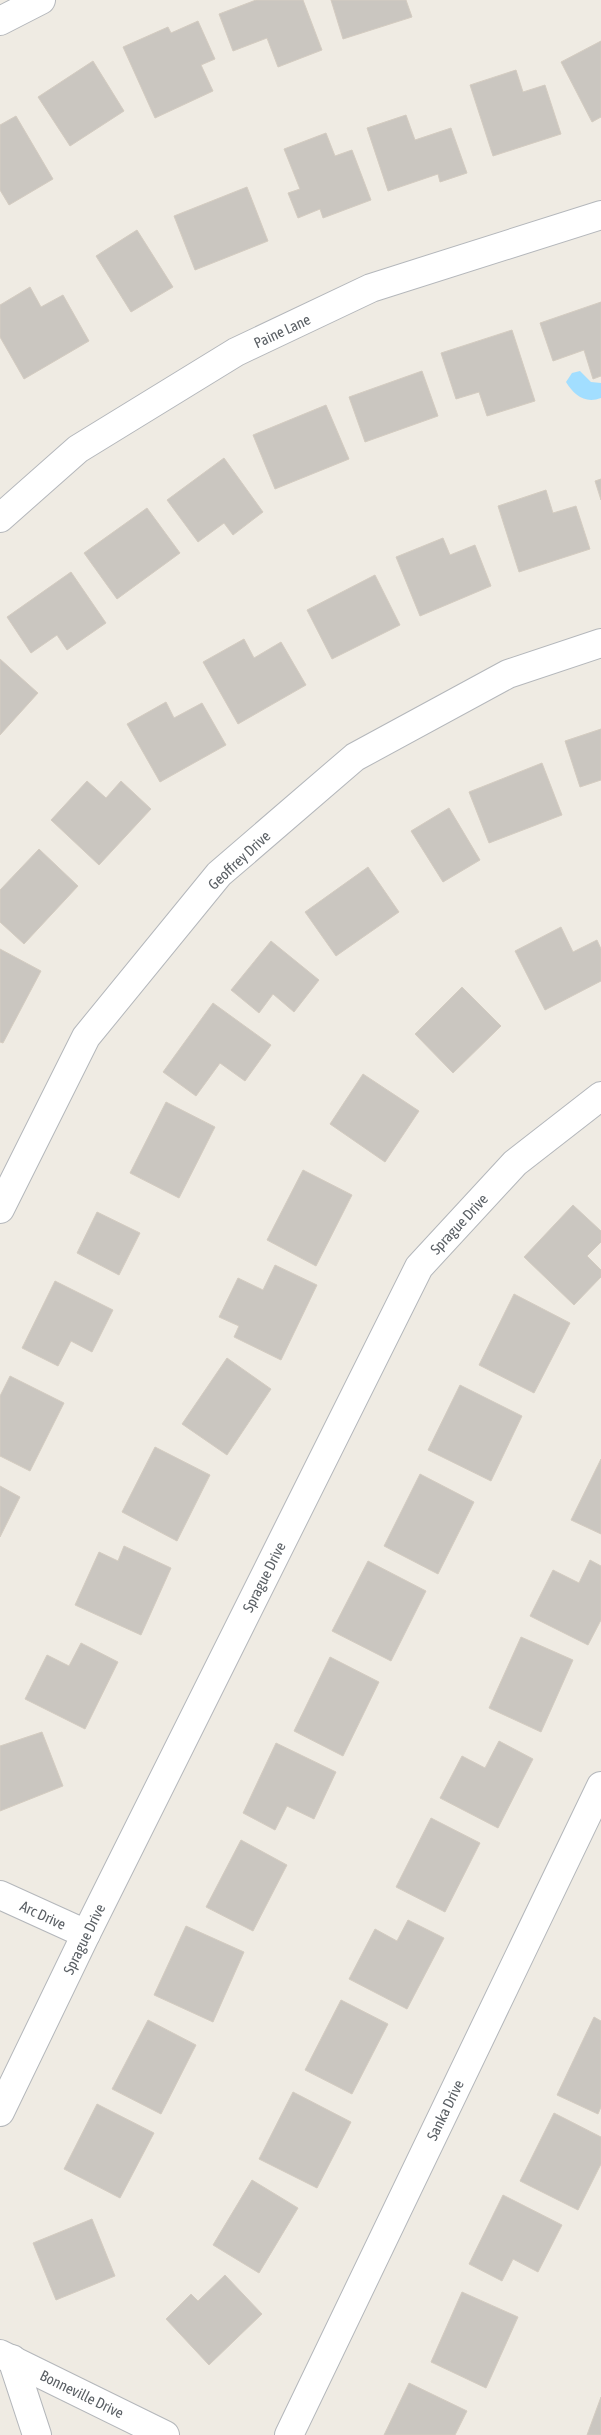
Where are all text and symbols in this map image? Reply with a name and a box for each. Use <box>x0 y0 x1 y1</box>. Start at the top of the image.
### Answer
street label: Paine Lane <box>251 310 313 351</box>
street label: Geoffrey Drive <box>205 827 274 893</box>
street label: Sprague Drive <box>427 1190 491 1258</box>
street label: Sprague Drive <box>239 1539 289 1615</box>
street label: Arc Drive <box>17 1897 69 1933</box>
street label: Sprague Drive <box>60 1901 108 1977</box>
street label: Sanka Drive <box>423 2077 467 2143</box>
street label: Bonneville Drive <box>37 2366 127 2422</box>

